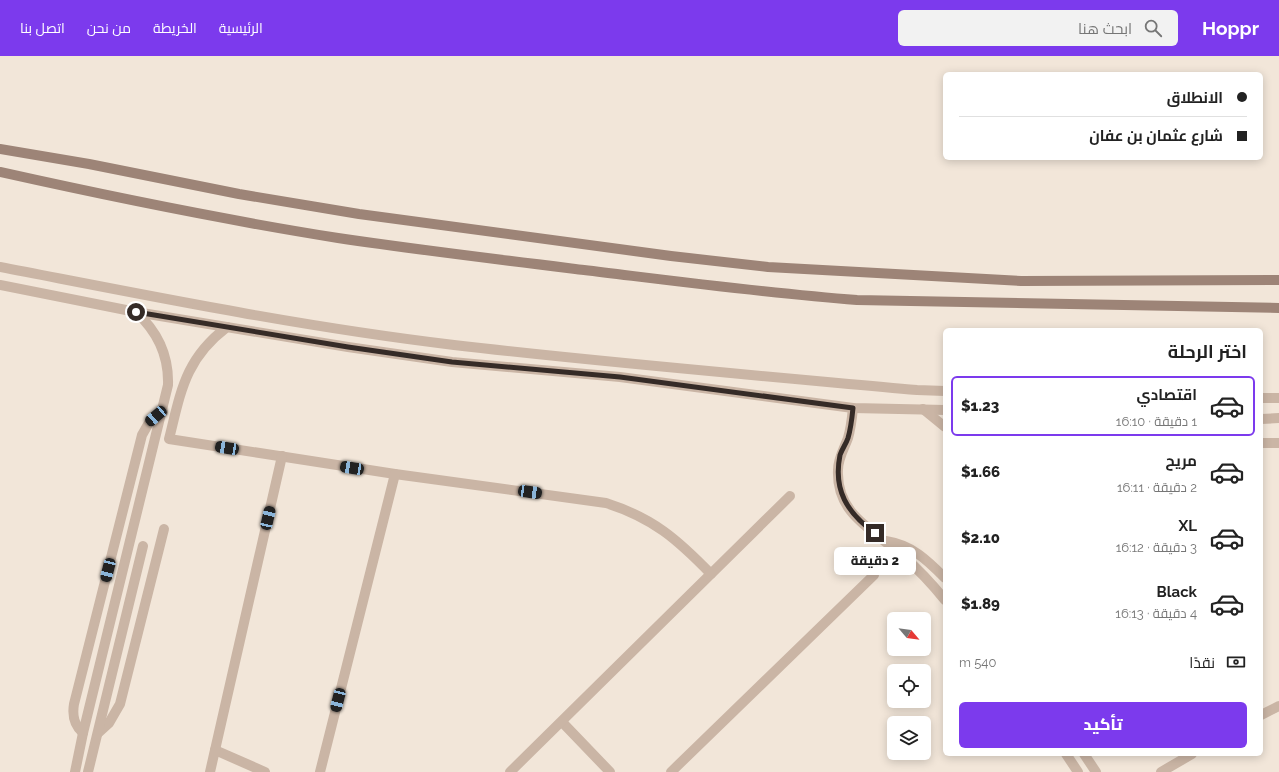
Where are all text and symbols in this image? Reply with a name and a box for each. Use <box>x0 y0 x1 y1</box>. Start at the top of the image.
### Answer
search box <box>898 10 1178 46</box>
icon: search <box>1142 17 1164 39</box>
text: Hoppr <box>1202 17 1259 39</box>
text: اتصل بنا <box>20 20 65 36</box>
text: من نحن <box>87 20 131 36</box>
text: الخريطة <box>153 20 197 36</box>
text: الرئيسية <box>219 20 263 36</box>
text: ابحث هنا <box>1078 20 1132 38</box>
text: الانطلاق <box>1167 89 1223 107</box>
text: شارع عثمان بن عفان <box>1089 127 1223 145</box>
route start <box>127 303 145 321</box>
text: اختر الرحلة <box>1168 341 1247 362</box>
text: اقتصادي <box>1137 386 1197 404</box>
icon: car <box>1209 388 1245 424</box>
text: $1.23 <box>961 397 999 415</box>
car <box>143 404 169 428</box>
text: 1 دقيقة · 16:10 <box>1116 414 1197 429</box>
car <box>214 440 240 456</box>
text: مريح <box>1165 452 1197 470</box>
icon: car <box>1209 454 1245 490</box>
car <box>339 460 365 476</box>
text: $1.66 <box>961 463 1000 481</box>
text: 2 دقيقة · 16:11 <box>1117 480 1197 495</box>
car <box>517 484 543 500</box>
car <box>259 505 277 531</box>
text: XL <box>1179 517 1197 535</box>
icon: car <box>1209 520 1245 556</box>
route end <box>866 524 884 542</box>
text: $2.10 <box>961 529 1000 547</box>
text: 3 دقيقة · 16:12 <box>1116 540 1197 555</box>
callout: 2 دقيقة <box>834 547 916 575</box>
text: 2 دقيقة <box>851 553 899 568</box>
car <box>99 557 117 583</box>
text: Black <box>1157 583 1197 601</box>
icon: car <box>1209 586 1245 622</box>
text: $1.89 <box>961 595 1000 613</box>
text: 4 دقيقة · 16:13 <box>1115 606 1197 621</box>
north arrow <box>887 612 931 656</box>
map controls <box>887 612 931 760</box>
icon: cash <box>1225 651 1247 673</box>
text: نقدًا <box>1189 654 1215 672</box>
text: 540 m <box>959 655 996 670</box>
button: locate <box>887 664 931 708</box>
car <box>329 687 347 713</box>
button: تأكيد <box>959 702 1247 748</box>
button: layers <box>887 716 931 760</box>

